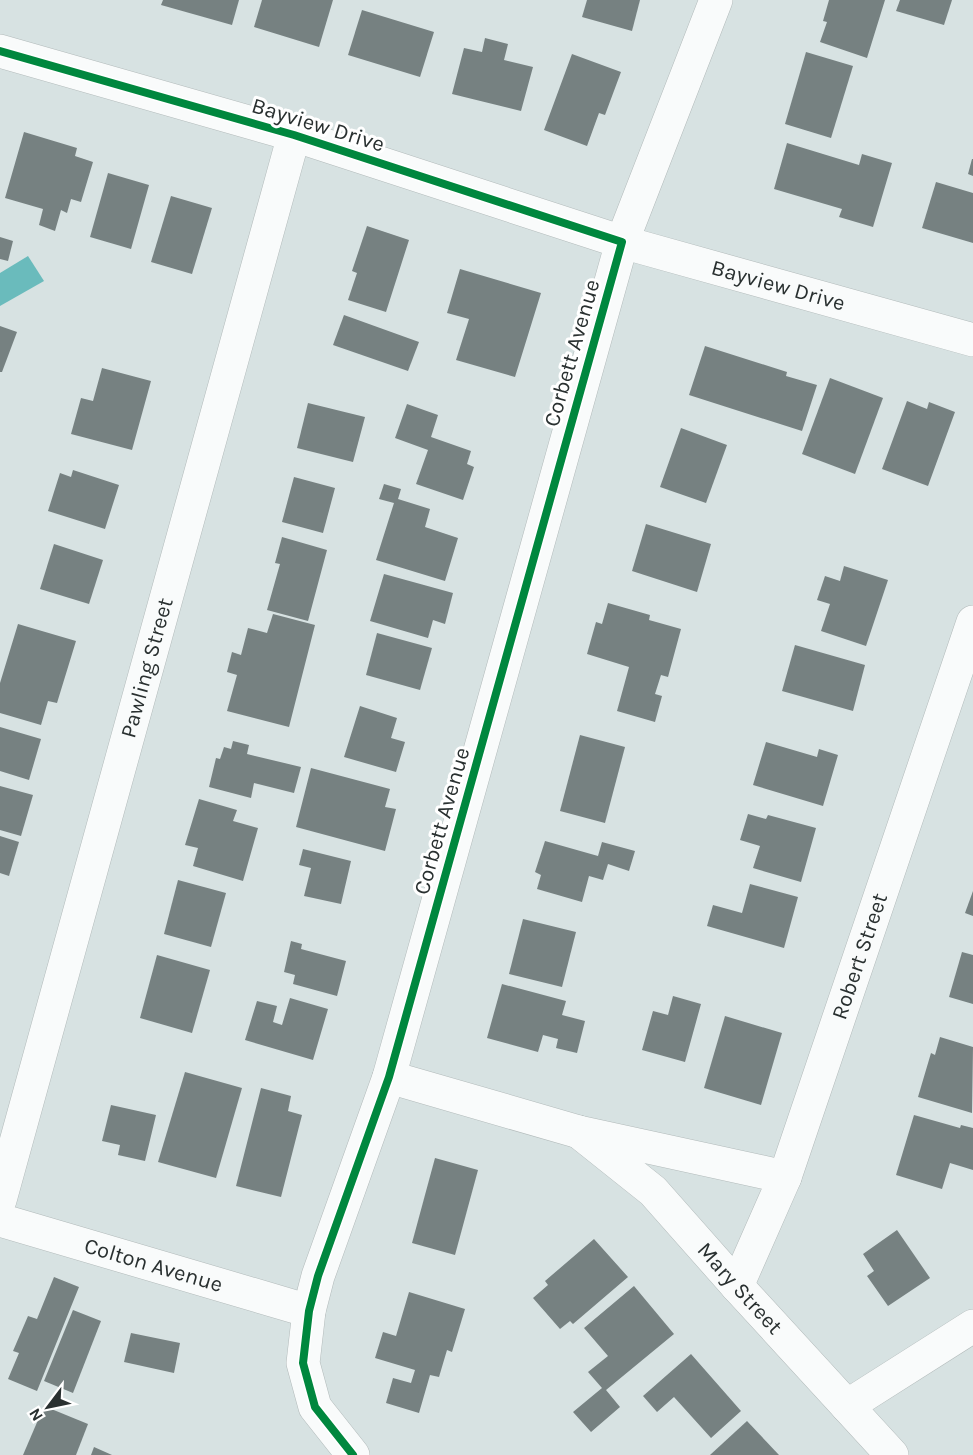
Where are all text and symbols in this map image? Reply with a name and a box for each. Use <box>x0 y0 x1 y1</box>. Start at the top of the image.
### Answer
street label: Bayview Drive <box>248 92 388 158</box>
street label: Bayview Drive <box>708 255 848 317</box>
street label: Corbett Avenue <box>539 276 605 430</box>
street label: Pawling Street <box>115 595 179 741</box>
street label: Corbett Avenue <box>409 744 475 898</box>
street label: Robert Street <box>826 890 893 1023</box>
street label: Colton Avenue <box>81 1233 226 1298</box>
street label: Mary Street <box>692 1237 788 1340</box>
north arrow <box>18 1377 78 1437</box>
text: N <box>25 1405 47 1425</box>

